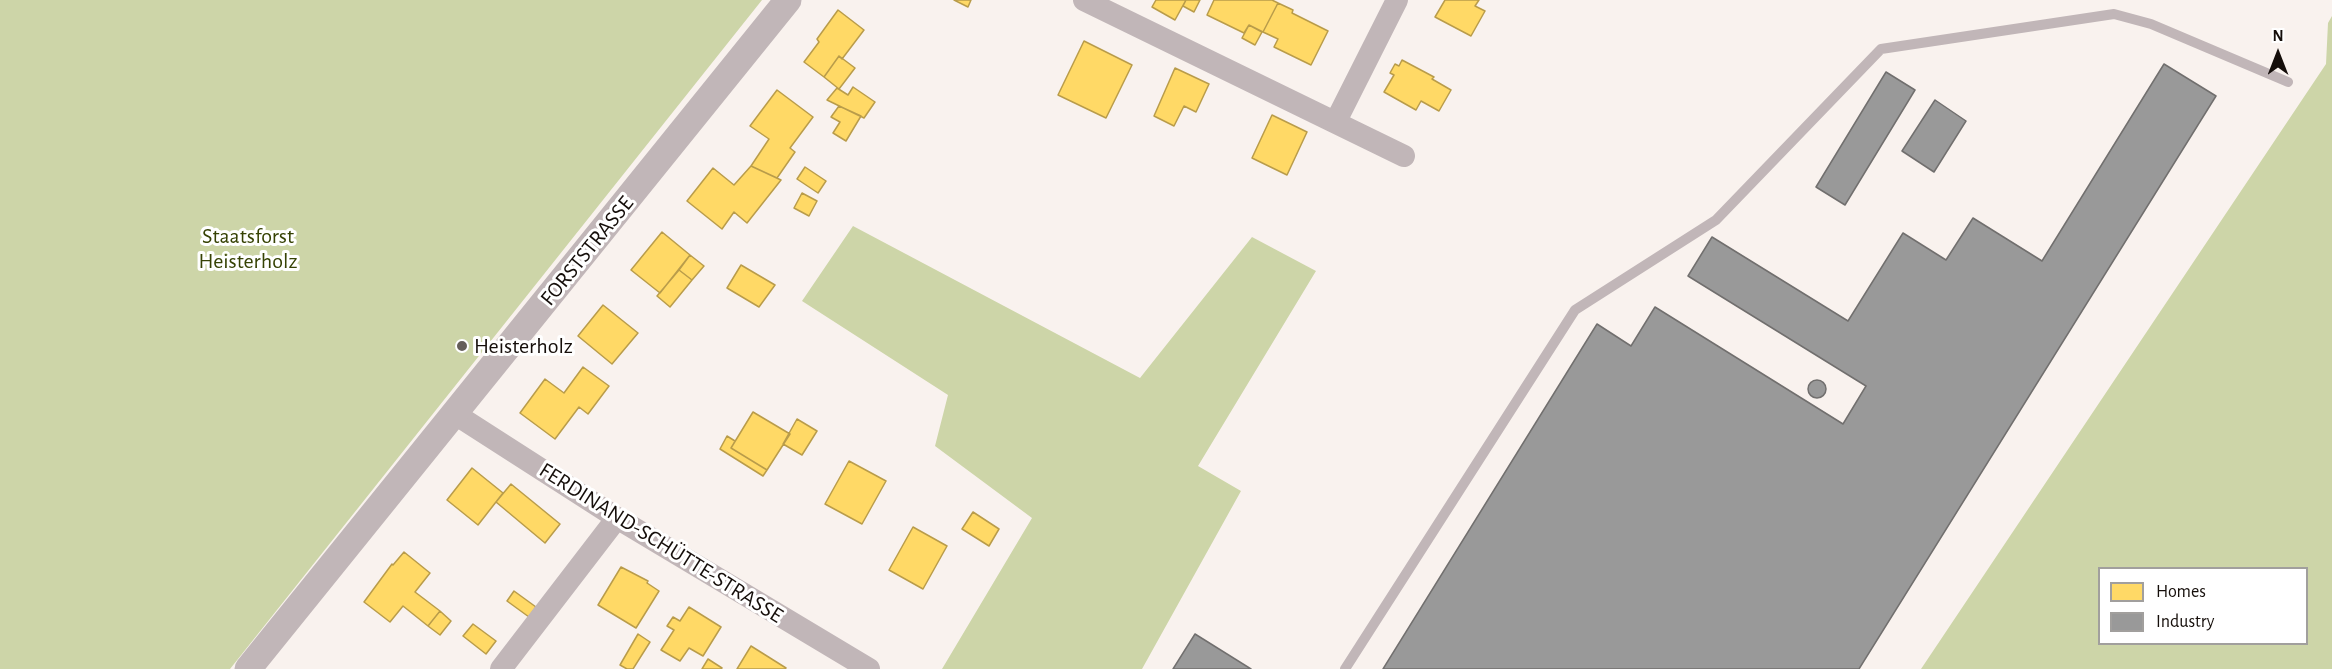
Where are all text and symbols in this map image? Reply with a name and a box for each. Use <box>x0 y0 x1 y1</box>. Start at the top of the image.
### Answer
north arrow <box>2248 24 2308 84</box>
text: N <box>2272 28 2284 44</box>
street label: FORSTSTRASSE <box>535 191 639 311</box>
park label: Staatsforst Heisterholz <box>199 223 297 274</box>
place label: Heisterholz <box>474 333 573 359</box>
marker: Heisterholz <box>455 339 469 353</box>
street label: FERDINAND-SCHÜTTE-STRASSE <box>534 457 788 629</box>
legend <box>2098 567 2308 645</box>
text: Homes <box>2156 583 2206 601</box>
text: Industry <box>2156 613 2215 631</box>

